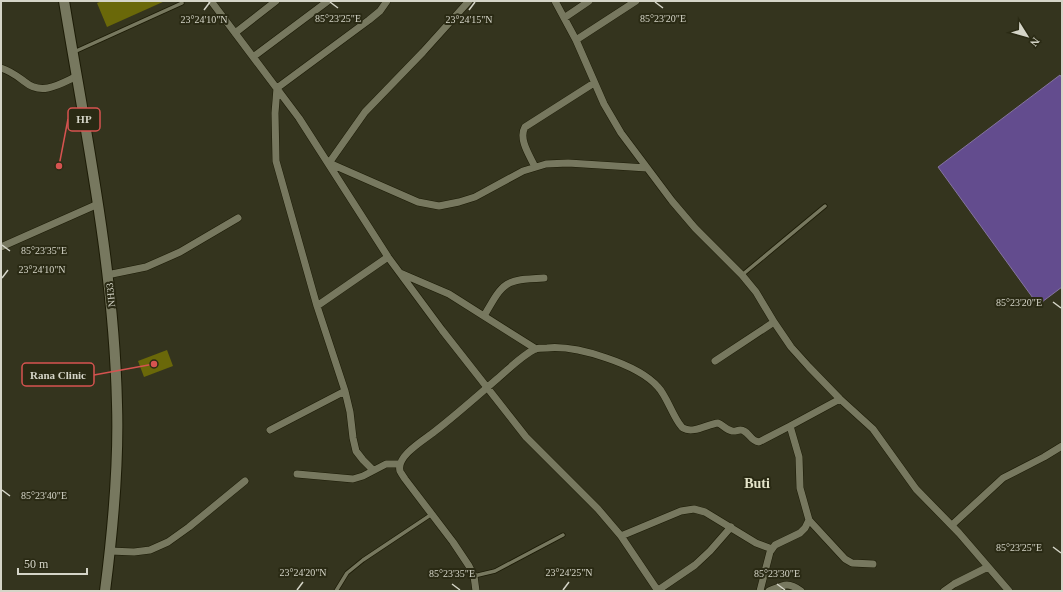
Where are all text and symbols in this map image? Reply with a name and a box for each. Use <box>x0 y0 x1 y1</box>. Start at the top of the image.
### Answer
text: 85°23'25"E <box>315 13 361 24</box>
text: 85°23'20"E <box>640 13 686 24</box>
text: 23°24'10"N <box>180 14 228 25</box>
text: 23°24'15"N <box>445 14 493 25</box>
north arrow <box>1007 16 1047 56</box>
text: N <box>1028 35 1042 49</box>
callout: HP <box>68 108 100 131</box>
text: HP <box>76 113 92 125</box>
text: 85°23'35"E <box>21 245 67 256</box>
text: 23°24'10"N <box>18 264 66 275</box>
street label: NH33 <box>104 282 117 308</box>
text: 85°23'20"E <box>996 297 1042 308</box>
callout: Rana Clinic <box>22 363 94 386</box>
text: Rana Clinic <box>30 369 86 381</box>
district label: Buti <box>744 476 770 491</box>
text: 85°23'40"E <box>21 490 67 501</box>
text: 85°23'25"E <box>996 542 1042 553</box>
scale bar <box>18 550 87 576</box>
text: 50 m <box>24 557 49 571</box>
text: 23°24'20"N <box>279 567 327 578</box>
text: 23°24'25"N <box>545 567 593 578</box>
text: 85°23'35"E <box>429 568 475 579</box>
text: 85°23'30"E <box>754 568 800 579</box>

